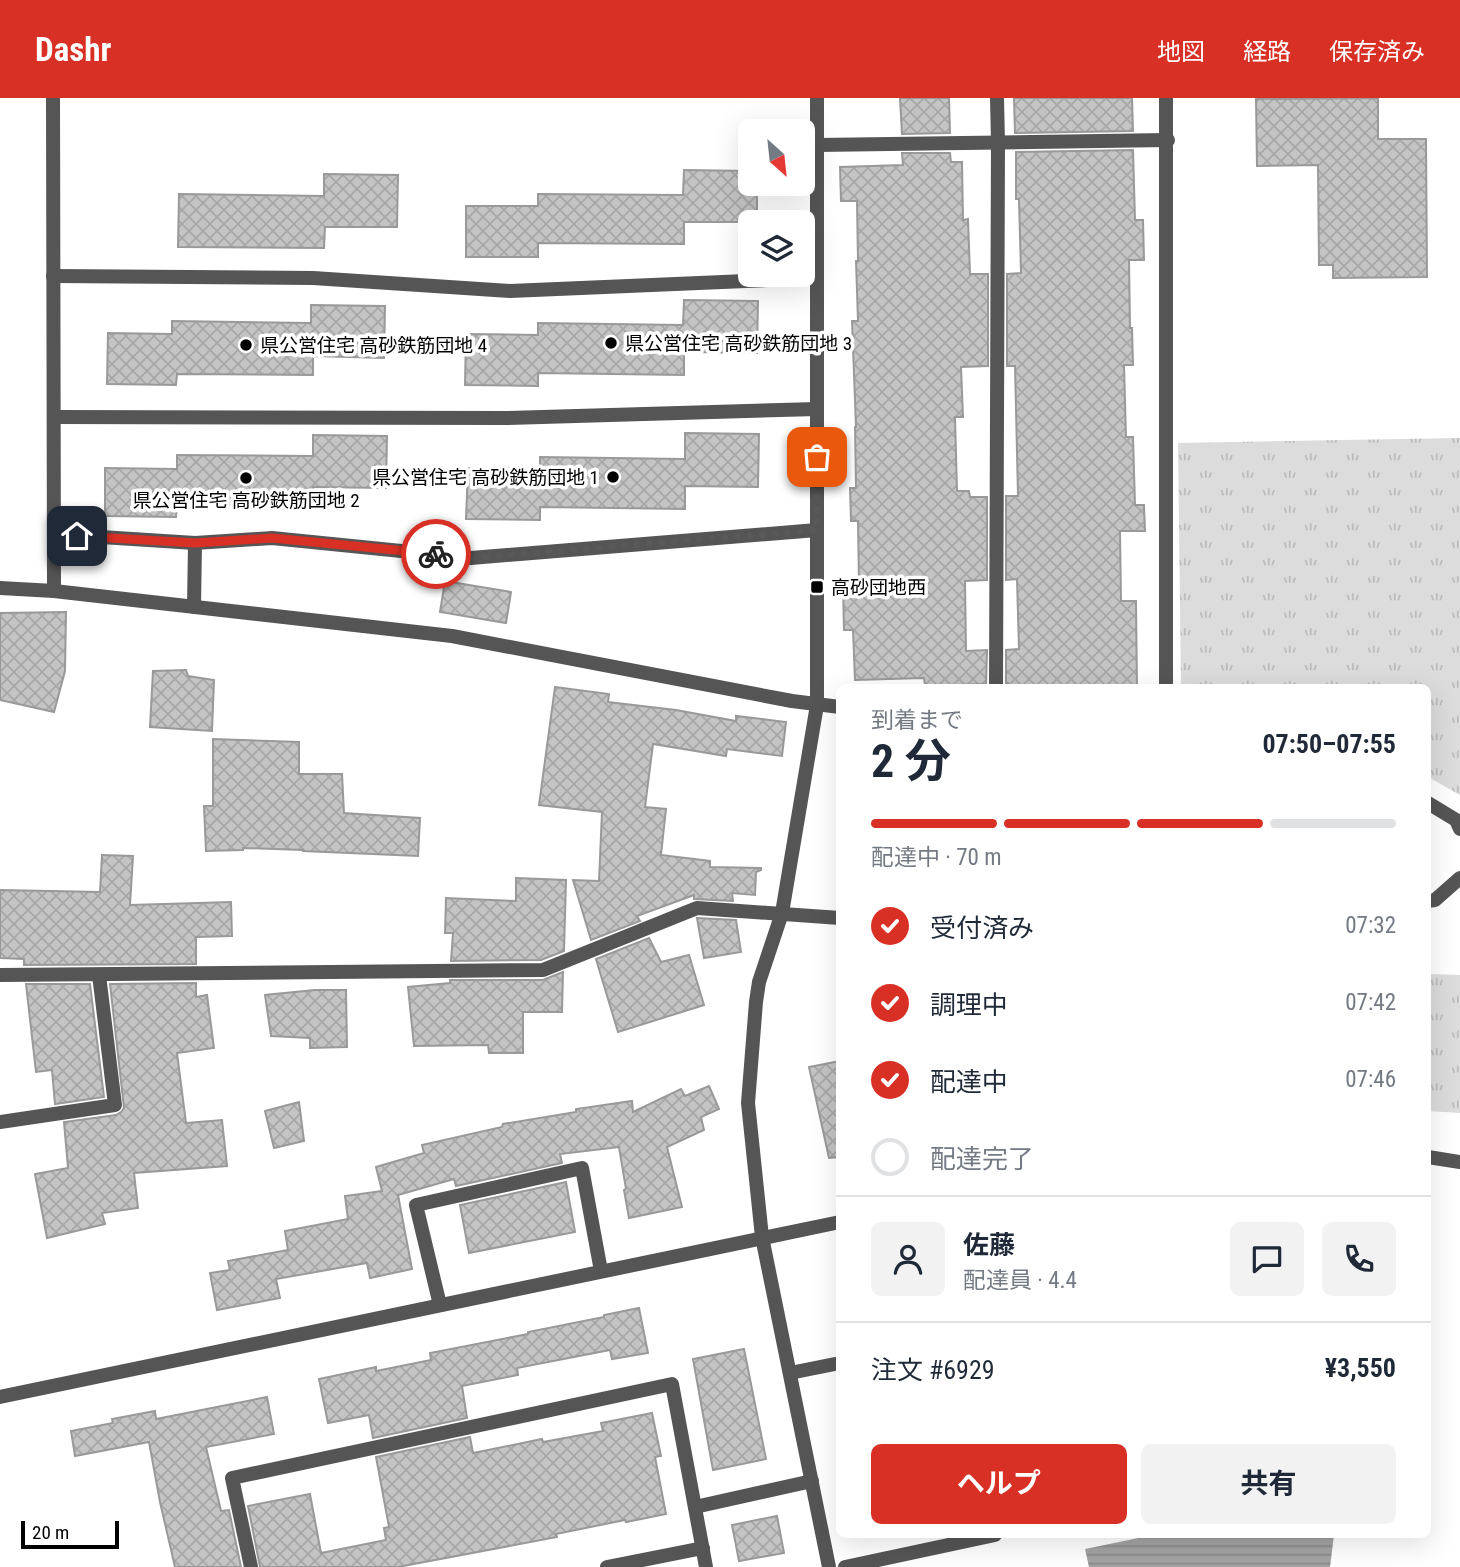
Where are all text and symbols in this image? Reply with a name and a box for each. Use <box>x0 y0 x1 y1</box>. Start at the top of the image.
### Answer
text: Dashr <box>35 30 111 69</box>
text: 地図 <box>1157 38 1205 66</box>
text: 経路 <box>1243 38 1291 66</box>
text: 保存済み <box>1329 38 1425 66</box>
north arrow <box>738 119 816 196</box>
map controls <box>738 119 815 287</box>
button: layers <box>738 210 815 287</box>
place label: 県公営住宅 高砂鉄筋団地 3 <box>625 332 852 355</box>
place label: 県公営住宅 高砂鉄筋団地 4 <box>260 334 487 357</box>
marker: 県公営住宅 高砂鉄筋団地 3 <box>603 335 619 351</box>
marker: 県公営住宅 高砂鉄筋団地 4 <box>238 337 254 353</box>
pin <box>787 427 847 487</box>
icon: bag <box>798 438 836 476</box>
place label: 県公営住宅 高砂鉄筋団地 1 <box>372 466 599 489</box>
marker: 県公営住宅 高砂鉄筋団地 1 <box>605 469 621 485</box>
marker: 県公営住宅 高砂鉄筋団地 2 <box>238 470 254 486</box>
place label: 県公営住宅 高砂鉄筋団地 2 <box>132 489 360 512</box>
pin <box>47 506 107 566</box>
icon: home <box>58 517 96 555</box>
courier <box>401 519 471 589</box>
icon: bike <box>417 535 455 573</box>
place label: 高砂団地西 <box>831 576 926 599</box>
marker: 高砂団地西 <box>809 579 825 595</box>
text: 到着まで <box>871 707 963 734</box>
text: 07:50–07:55 <box>1262 729 1396 759</box>
text: 2 分 <box>871 734 951 788</box>
text: 配達中 · 70 m <box>871 844 1001 871</box>
icon: check <box>871 907 909 945</box>
text: 07:32 <box>1345 912 1396 939</box>
text: 受付済み <box>930 913 1034 943</box>
icon: check <box>871 984 909 1022</box>
text: 07:42 <box>1345 989 1396 1016</box>
text: 調理中 <box>930 990 1008 1020</box>
icon: check <box>871 1061 909 1099</box>
text: 07:46 <box>1345 1066 1396 1093</box>
text: 配達中 <box>930 1067 1008 1097</box>
text: 配達完了 <box>930 1144 1034 1174</box>
button: person <box>871 1222 945 1296</box>
button: chat <box>1230 1222 1304 1296</box>
button: phone <box>1322 1222 1396 1296</box>
text: 佐藤 <box>963 1230 1015 1260</box>
text: 配達員 · 4.4 <box>963 1267 1077 1294</box>
text: ¥3,550 <box>1325 1353 1396 1383</box>
text: 注文 #6929 <box>871 1355 995 1385</box>
button: ヘルプ <box>871 1444 1127 1524</box>
button: 共有 <box>1141 1444 1396 1524</box>
scale bar <box>21 1518 119 1550</box>
text: 20 m <box>32 1521 69 1544</box>

